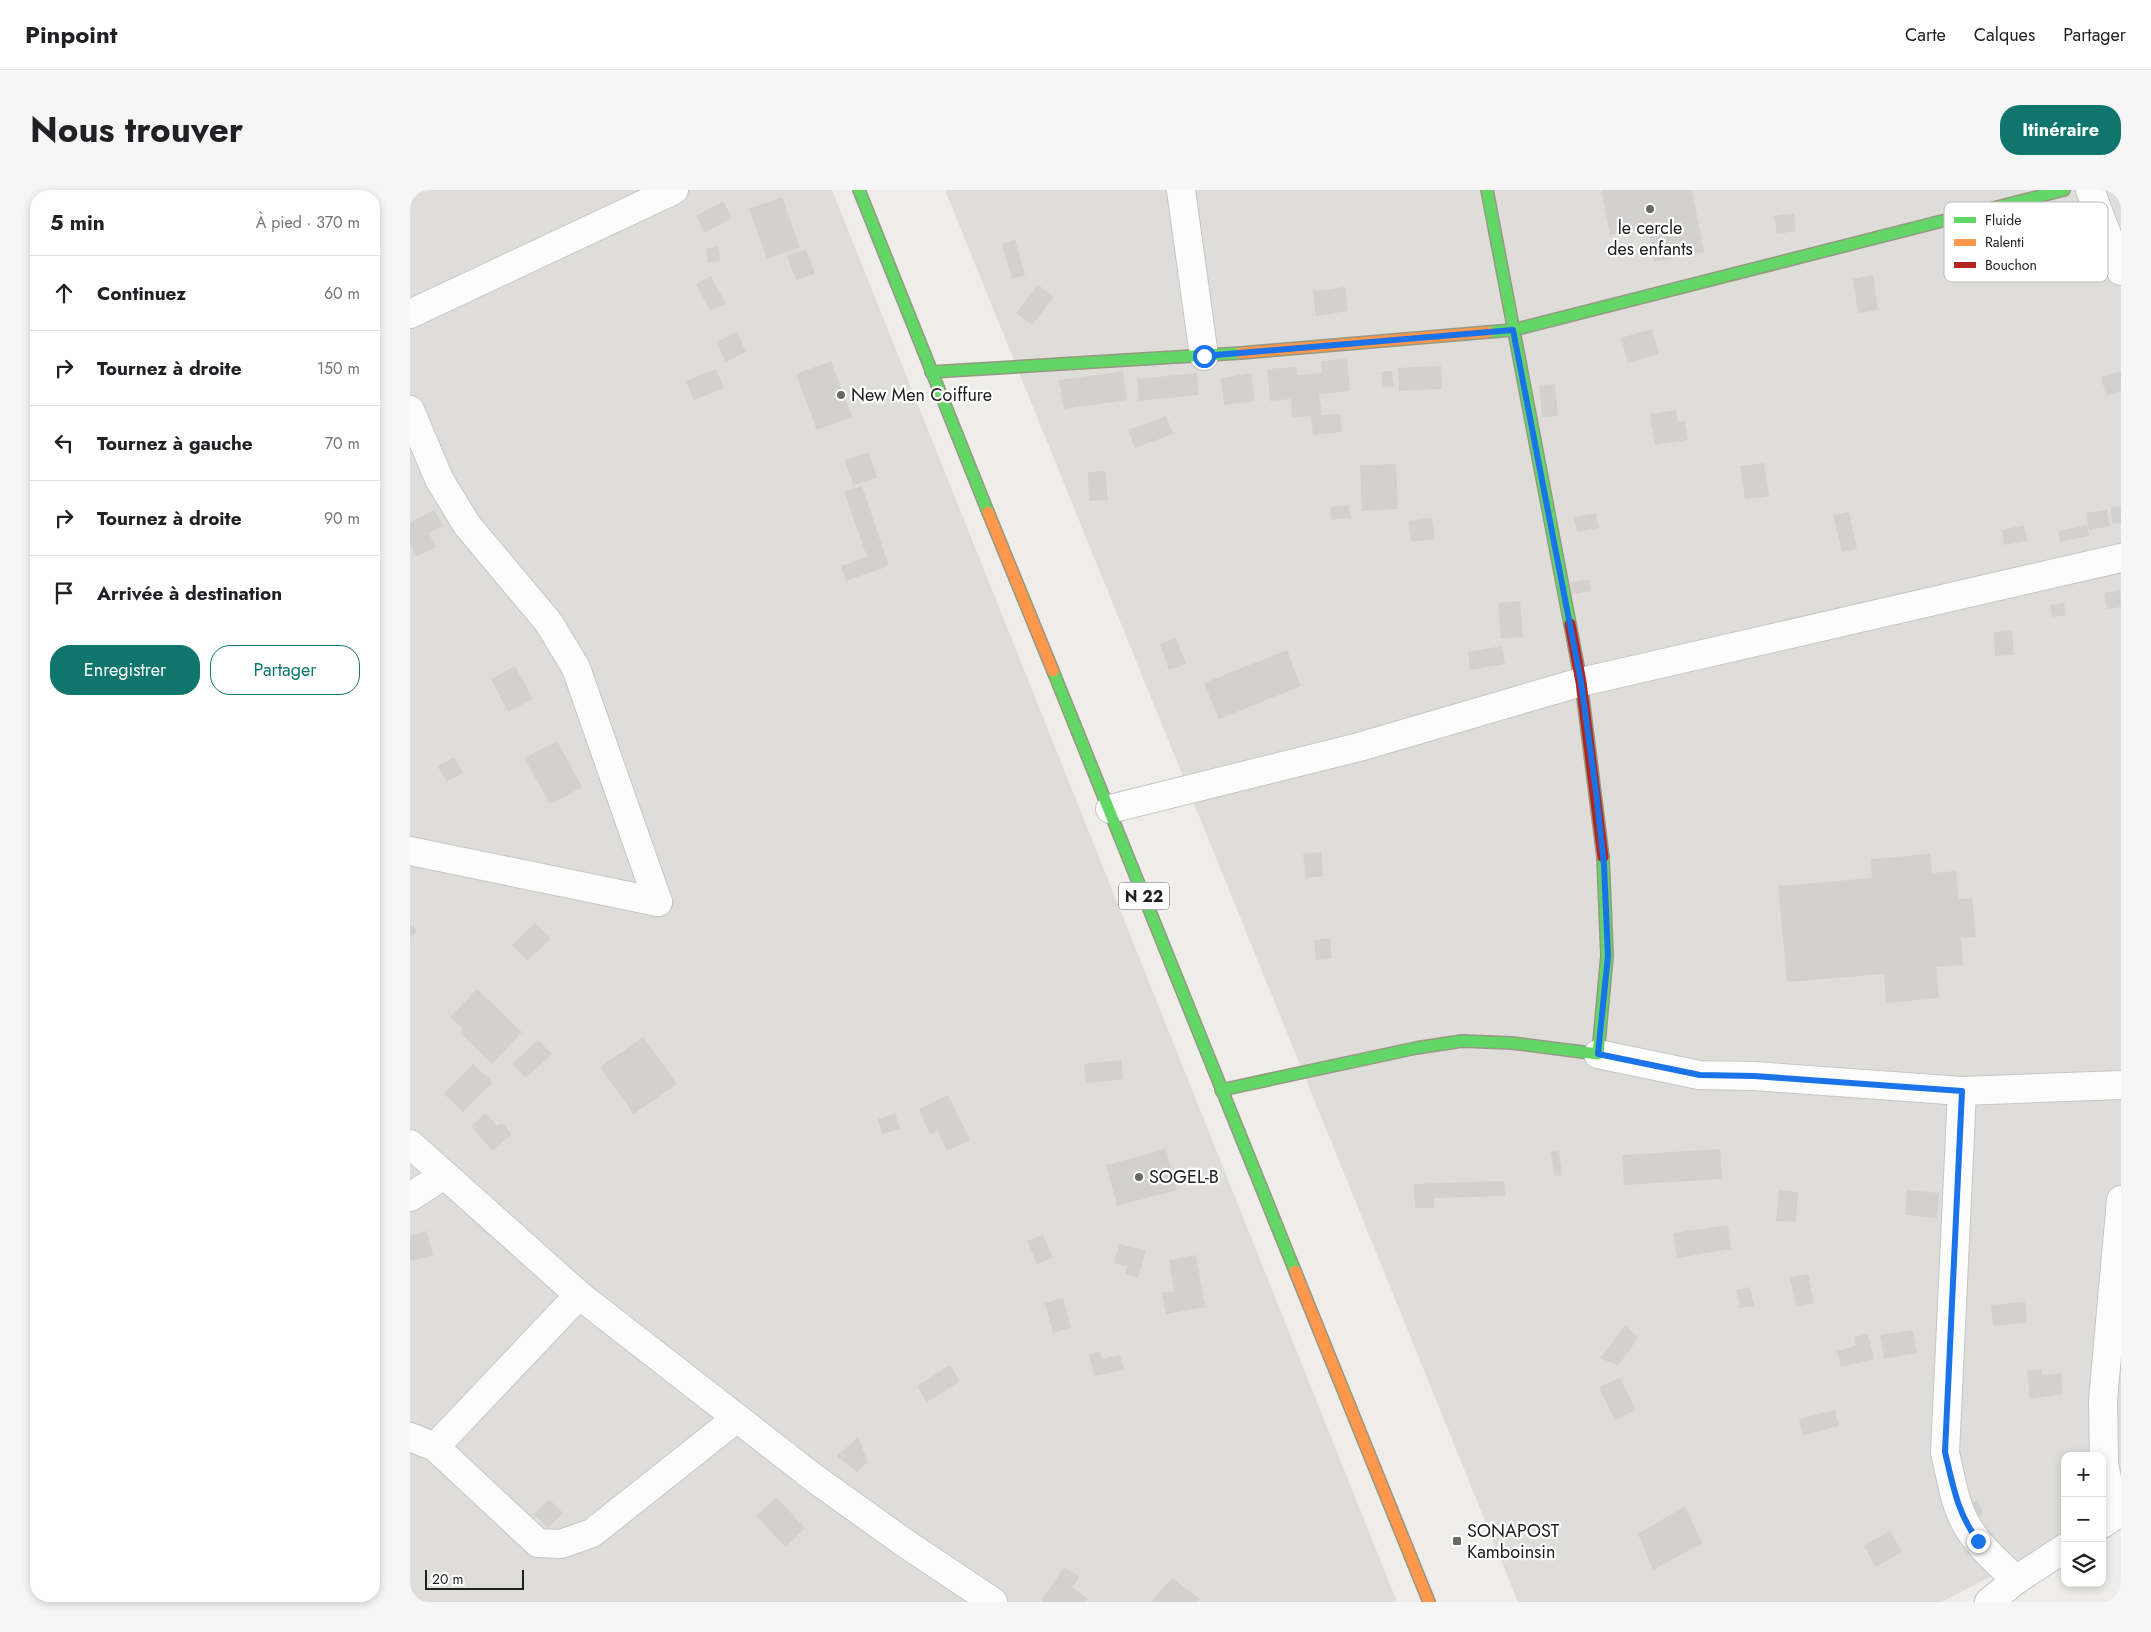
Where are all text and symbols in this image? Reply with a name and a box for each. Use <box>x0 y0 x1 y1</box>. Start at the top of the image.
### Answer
text: Pinpoint <box>25 17 117 52</box>
text: Carte <box>1905 22 1946 48</box>
text: Calques <box>1974 22 2035 48</box>
text: Partager <box>2063 22 2126 48</box>
text: Nous trouver <box>30 105 243 155</box>
button: Itinéraire <box>2000 105 2121 155</box>
legend <box>1944 202 2108 282</box>
marker: le cercle des enfants <box>1644 203 1656 215</box>
text: 5 min <box>50 208 105 238</box>
text: Fluide <box>1985 210 2021 230</box>
text: À pied · 370 m <box>256 211 360 234</box>
place label: le cercle des enfants <box>1607 215 1693 262</box>
text: Ralenti <box>1985 232 2024 252</box>
text: Bouchon <box>1985 255 2037 275</box>
icon: ahead <box>50 279 78 307</box>
text: Continuez <box>97 280 186 307</box>
text: 60 m <box>324 282 360 305</box>
route start <box>1193 345 1216 368</box>
icon: right <box>50 354 78 382</box>
text: Tournez à droite <box>97 355 242 382</box>
text: 150 m <box>317 357 360 380</box>
place label: New Men Coiffure <box>851 382 992 408</box>
marker: New Men Coiffure <box>835 389 847 401</box>
icon: left <box>50 429 78 457</box>
text: Tournez à gauche <box>97 430 253 457</box>
text: 70 m <box>325 432 360 455</box>
icon: right <box>50 504 78 532</box>
text: Tournez à droite <box>97 505 242 532</box>
text: 90 m <box>324 507 360 530</box>
icon: arrive <box>50 579 78 607</box>
text: Arrivée à destination <box>97 580 282 607</box>
button: Enregistrer <box>50 645 200 695</box>
button: Partager <box>210 645 360 695</box>
road number: N 22 <box>1119 882 1169 909</box>
place label: SOGEL-B <box>1149 1164 1219 1190</box>
marker: SOGEL-B <box>1133 1171 1145 1183</box>
map controls <box>2061 1452 2106 1587</box>
button: + <box>2061 1452 2106 1497</box>
button: − <box>2061 1497 2106 1542</box>
place label: SONAPOST Kamboinsin <box>1467 1518 1560 1565</box>
route end <box>1967 1530 1990 1553</box>
marker: SONAPOST Kamboinsin <box>1451 1535 1463 1547</box>
button: layers <box>2061 1542 2106 1587</box>
scale bar <box>425 1567 524 1590</box>
text: 20 m <box>432 1569 464 1589</box>

